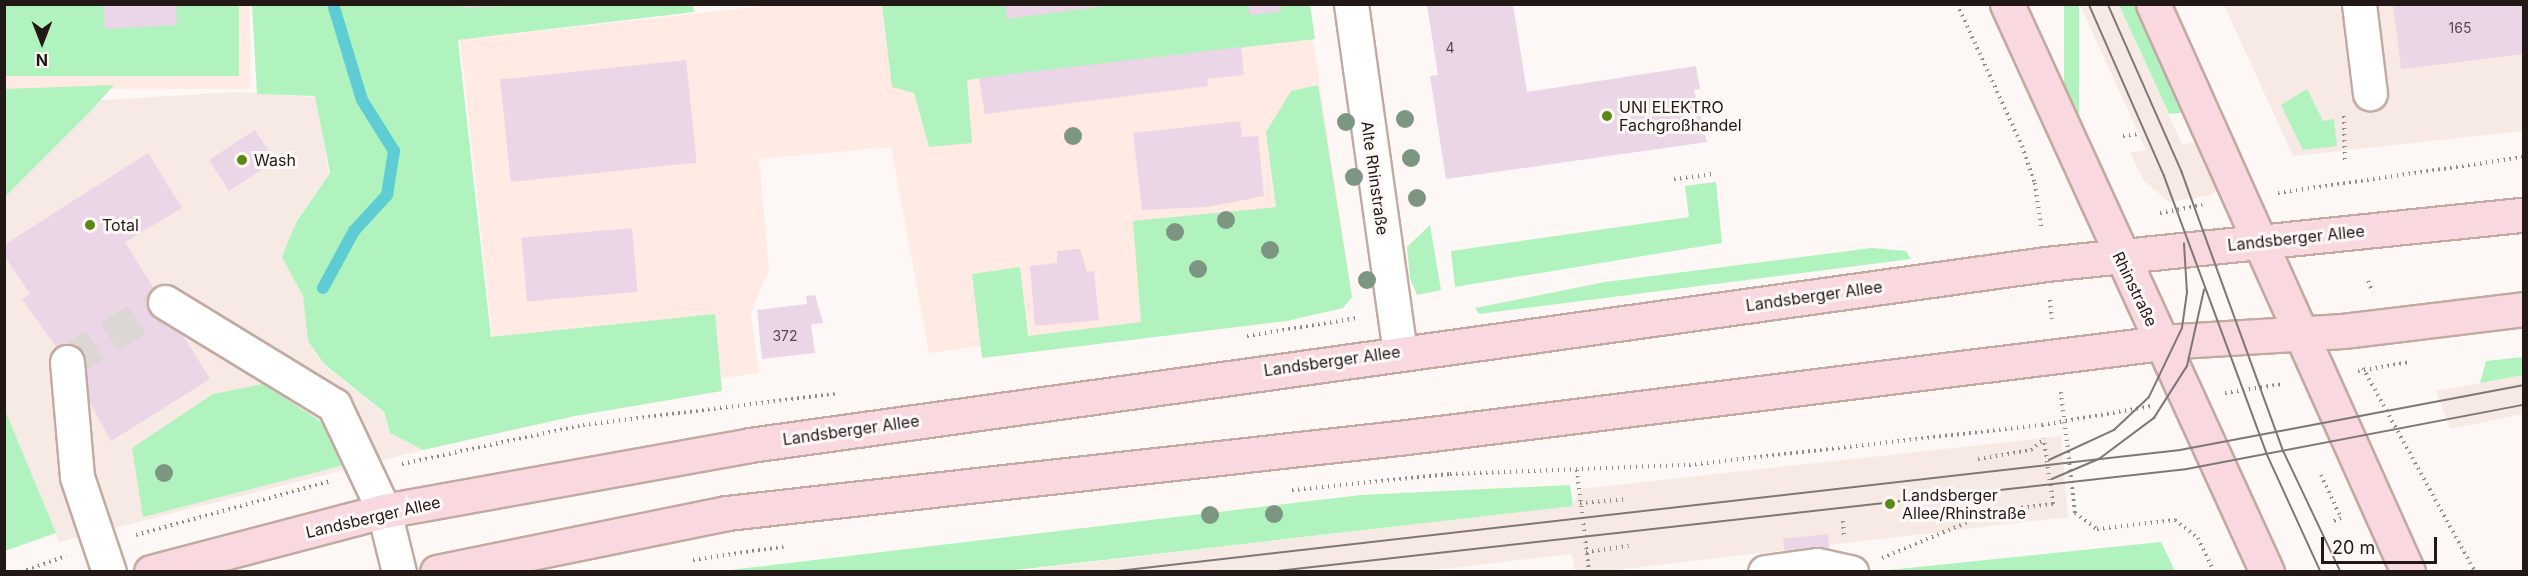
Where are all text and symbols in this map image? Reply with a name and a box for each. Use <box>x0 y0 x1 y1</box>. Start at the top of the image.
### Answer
north arrow <box>12 12 72 72</box>
house number: 165 <box>2449 20 2471 36</box>
house number: 4 <box>1445 40 1455 56</box>
text: N <box>36 50 48 70</box>
place label: UNI ELEKTRO Fachgroßhandel <box>1619 97 1742 135</box>
marker: UNI ELEKTRO Fachgroßhandel <box>1600 109 1614 123</box>
street label: Alte Rhinstraße <box>1357 120 1393 236</box>
place label: Wash <box>254 150 296 170</box>
marker: Wash <box>235 153 249 167</box>
place label: Total <box>102 215 139 235</box>
marker: Total <box>83 218 97 232</box>
street label: Landsberger Allee <box>2227 221 2365 255</box>
street label: Rhinstraße <box>2109 248 2161 330</box>
street label: Landsberger Allee <box>1744 277 1884 315</box>
house number: 372 <box>772 328 798 344</box>
street label: Landsberger Allee <box>1262 342 1402 380</box>
street label: Landsberger Allee <box>781 411 921 449</box>
place label: Landsberger Allee/Rhinstraße <box>1902 485 2026 523</box>
street label: Landsberger Allee <box>304 492 442 542</box>
marker: Landsberger Allee/Rhinstraße <box>1883 497 1897 511</box>
scale bar <box>2324 525 2440 563</box>
text: 20 m <box>2332 537 2375 558</box>

